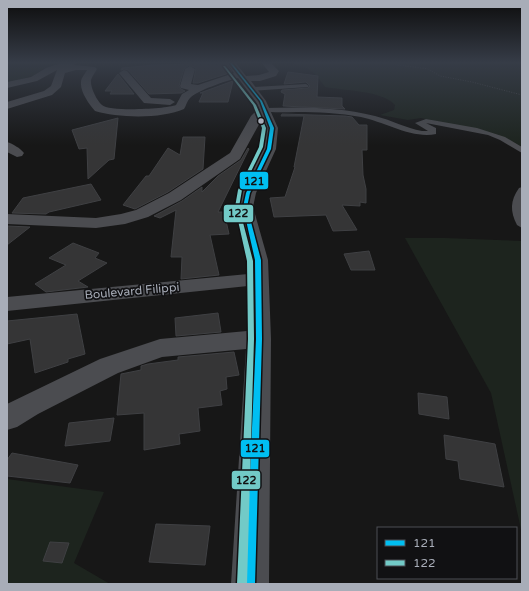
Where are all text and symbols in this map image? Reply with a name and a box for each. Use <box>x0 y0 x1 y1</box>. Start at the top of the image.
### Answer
unlabelled marker <box>256 116 266 126</box>
line badge: 121 <box>239 171 269 190</box>
text: 121 <box>244 175 264 188</box>
line badge: 122 <box>223 204 254 223</box>
text: 122 <box>228 207 248 220</box>
street label: Boulevard Filippi <box>84 280 180 302</box>
line badge: 121 <box>240 439 270 458</box>
text: 121 <box>245 442 265 455</box>
line badge: 122 <box>231 470 261 490</box>
text: 122 <box>236 474 256 487</box>
legend <box>377 527 517 579</box>
text: 121 <box>413 536 436 550</box>
text: 122 <box>413 556 436 570</box>

